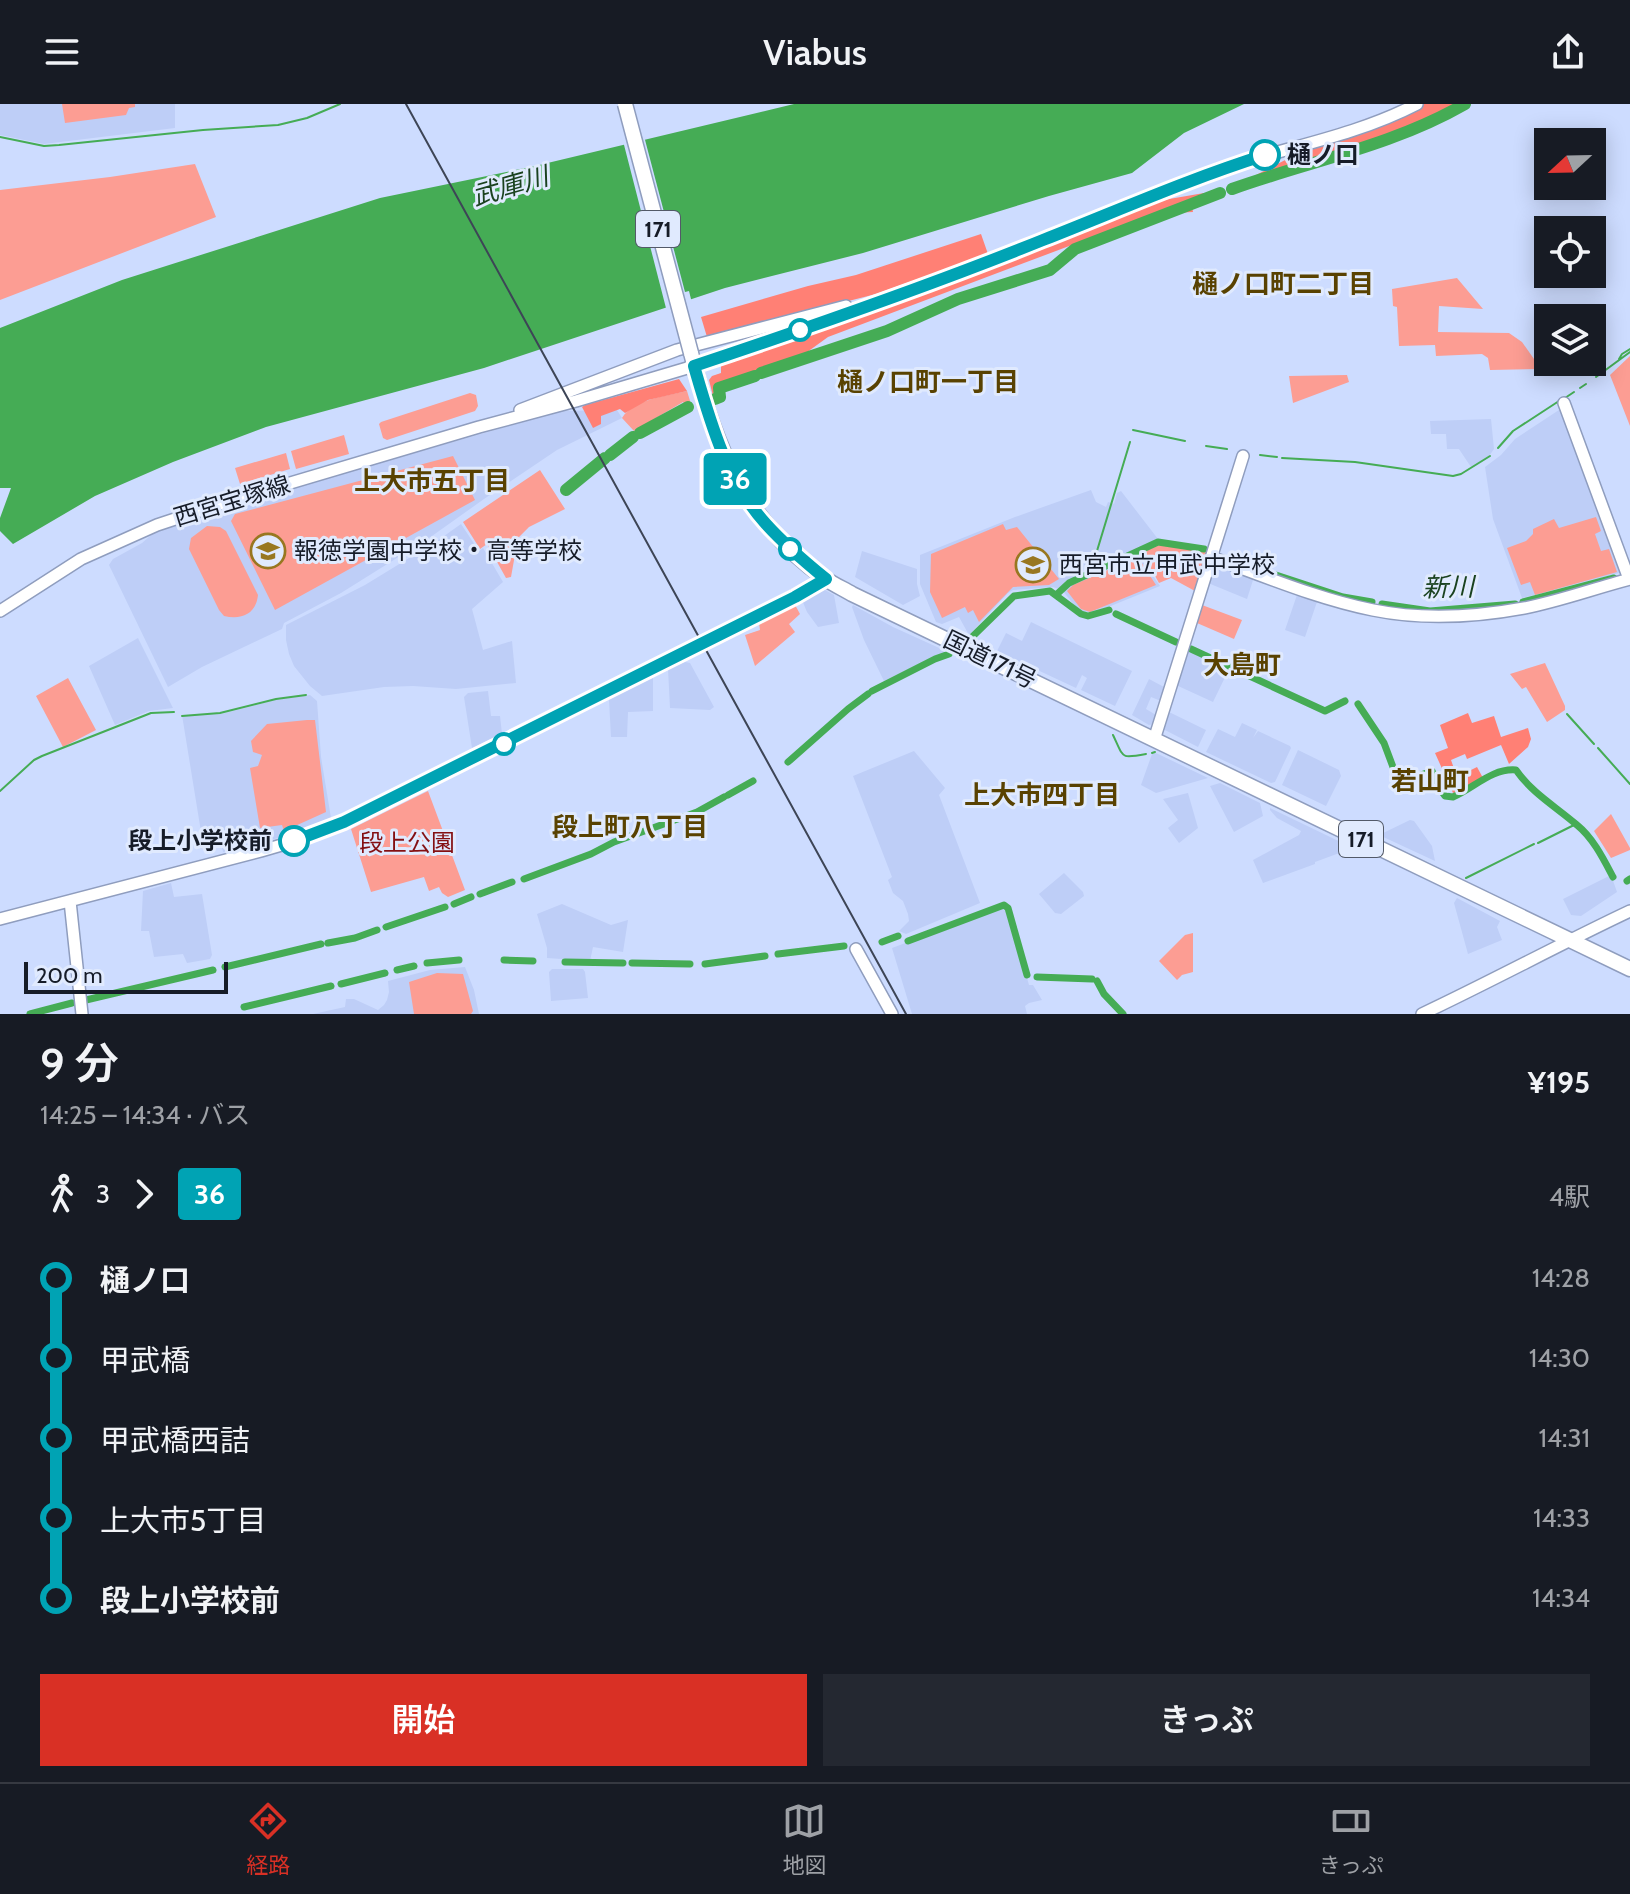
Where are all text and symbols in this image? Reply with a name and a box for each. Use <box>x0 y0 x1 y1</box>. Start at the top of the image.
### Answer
icon: menu <box>40 30 84 74</box>
text: Viabus <box>763 30 867 74</box>
icon: share <box>1546 30 1590 74</box>
north arrow <box>1534 128 1606 200</box>
map controls <box>1534 128 1606 376</box>
marker: 樋ノ口 <box>1250 140 1280 170</box>
place label: 樋ノ口 <box>1287 140 1359 169</box>
water label: 武庫川 <box>468 159 555 212</box>
road number: 171 <box>636 211 680 247</box>
button: locate <box>1534 216 1606 288</box>
district label: 樋ノ口町二丁目 <box>1192 268 1374 300</box>
button: layers <box>1534 304 1606 376</box>
unlabelled marker <box>789 319 811 341</box>
district label: 樋ノ口町一丁目 <box>837 366 1019 398</box>
line badge: 36 <box>699 453 771 505</box>
text: 36 <box>720 462 750 496</box>
district label: 上大市五丁目 <box>354 465 510 497</box>
street label: 西宮宝塚線 <box>170 469 293 532</box>
school or university icon: 報徳学園中学校・高等学校 <box>249 532 287 570</box>
place label: 報徳学園中学校・高等学校 <box>294 536 582 565</box>
unlabelled marker <box>779 538 801 560</box>
school or university icon: 西宮市立甲武中学校 <box>1014 546 1052 584</box>
place label: 西宮市立甲武中学校 <box>1059 550 1275 579</box>
water label: 新川 <box>1422 570 1477 603</box>
street label: 国道171号 <box>939 625 1041 694</box>
district label: 大島町 <box>1203 649 1281 681</box>
unlabelled marker <box>493 733 515 755</box>
district label: 若山町 <box>1391 765 1469 797</box>
district label: 上大市四丁目 <box>964 779 1120 811</box>
district label: 段上町八丁目 <box>552 811 708 843</box>
road number: 171 <box>1339 821 1383 857</box>
place label: 段上小学校前 <box>128 826 272 855</box>
marker: 段上小学校前 <box>279 826 309 856</box>
park label: 段上公園 <box>359 828 455 857</box>
scale bar <box>24 958 228 994</box>
text: 200 m <box>36 962 102 989</box>
text: 9 分 <box>40 1037 119 1090</box>
text: ¥195 <box>1528 1064 1590 1101</box>
text: 14:25 – 14:34 · バス <box>40 1099 250 1131</box>
icon: walk <box>40 1172 84 1216</box>
icon: forward <box>122 1172 166 1216</box>
text: 36 <box>194 1177 225 1211</box>
text: 3 <box>96 1178 110 1210</box>
text: 4駅 <box>1549 1181 1590 1213</box>
text: 樋ノ口 <box>100 1262 190 1299</box>
text: 14:28 <box>1532 1262 1590 1294</box>
text: 甲武橋 <box>100 1342 190 1379</box>
text: 14:30 <box>1529 1342 1590 1374</box>
text: 甲武橋西詰 <box>100 1422 250 1459</box>
text: 14:31 <box>1539 1422 1590 1454</box>
text: 上大市5丁目 <box>100 1502 266 1539</box>
text: 14:33 <box>1533 1502 1590 1534</box>
text: 段上小学校前 <box>100 1582 280 1619</box>
text: 14:34 <box>1532 1582 1590 1614</box>
button: 開始 <box>40 1674 807 1766</box>
button: きっぷ <box>823 1674 1590 1766</box>
tab: 経路 <box>246 1799 290 1879</box>
tab: 地図 <box>782 1799 826 1879</box>
tab: きっぷ <box>1319 1799 1384 1879</box>

